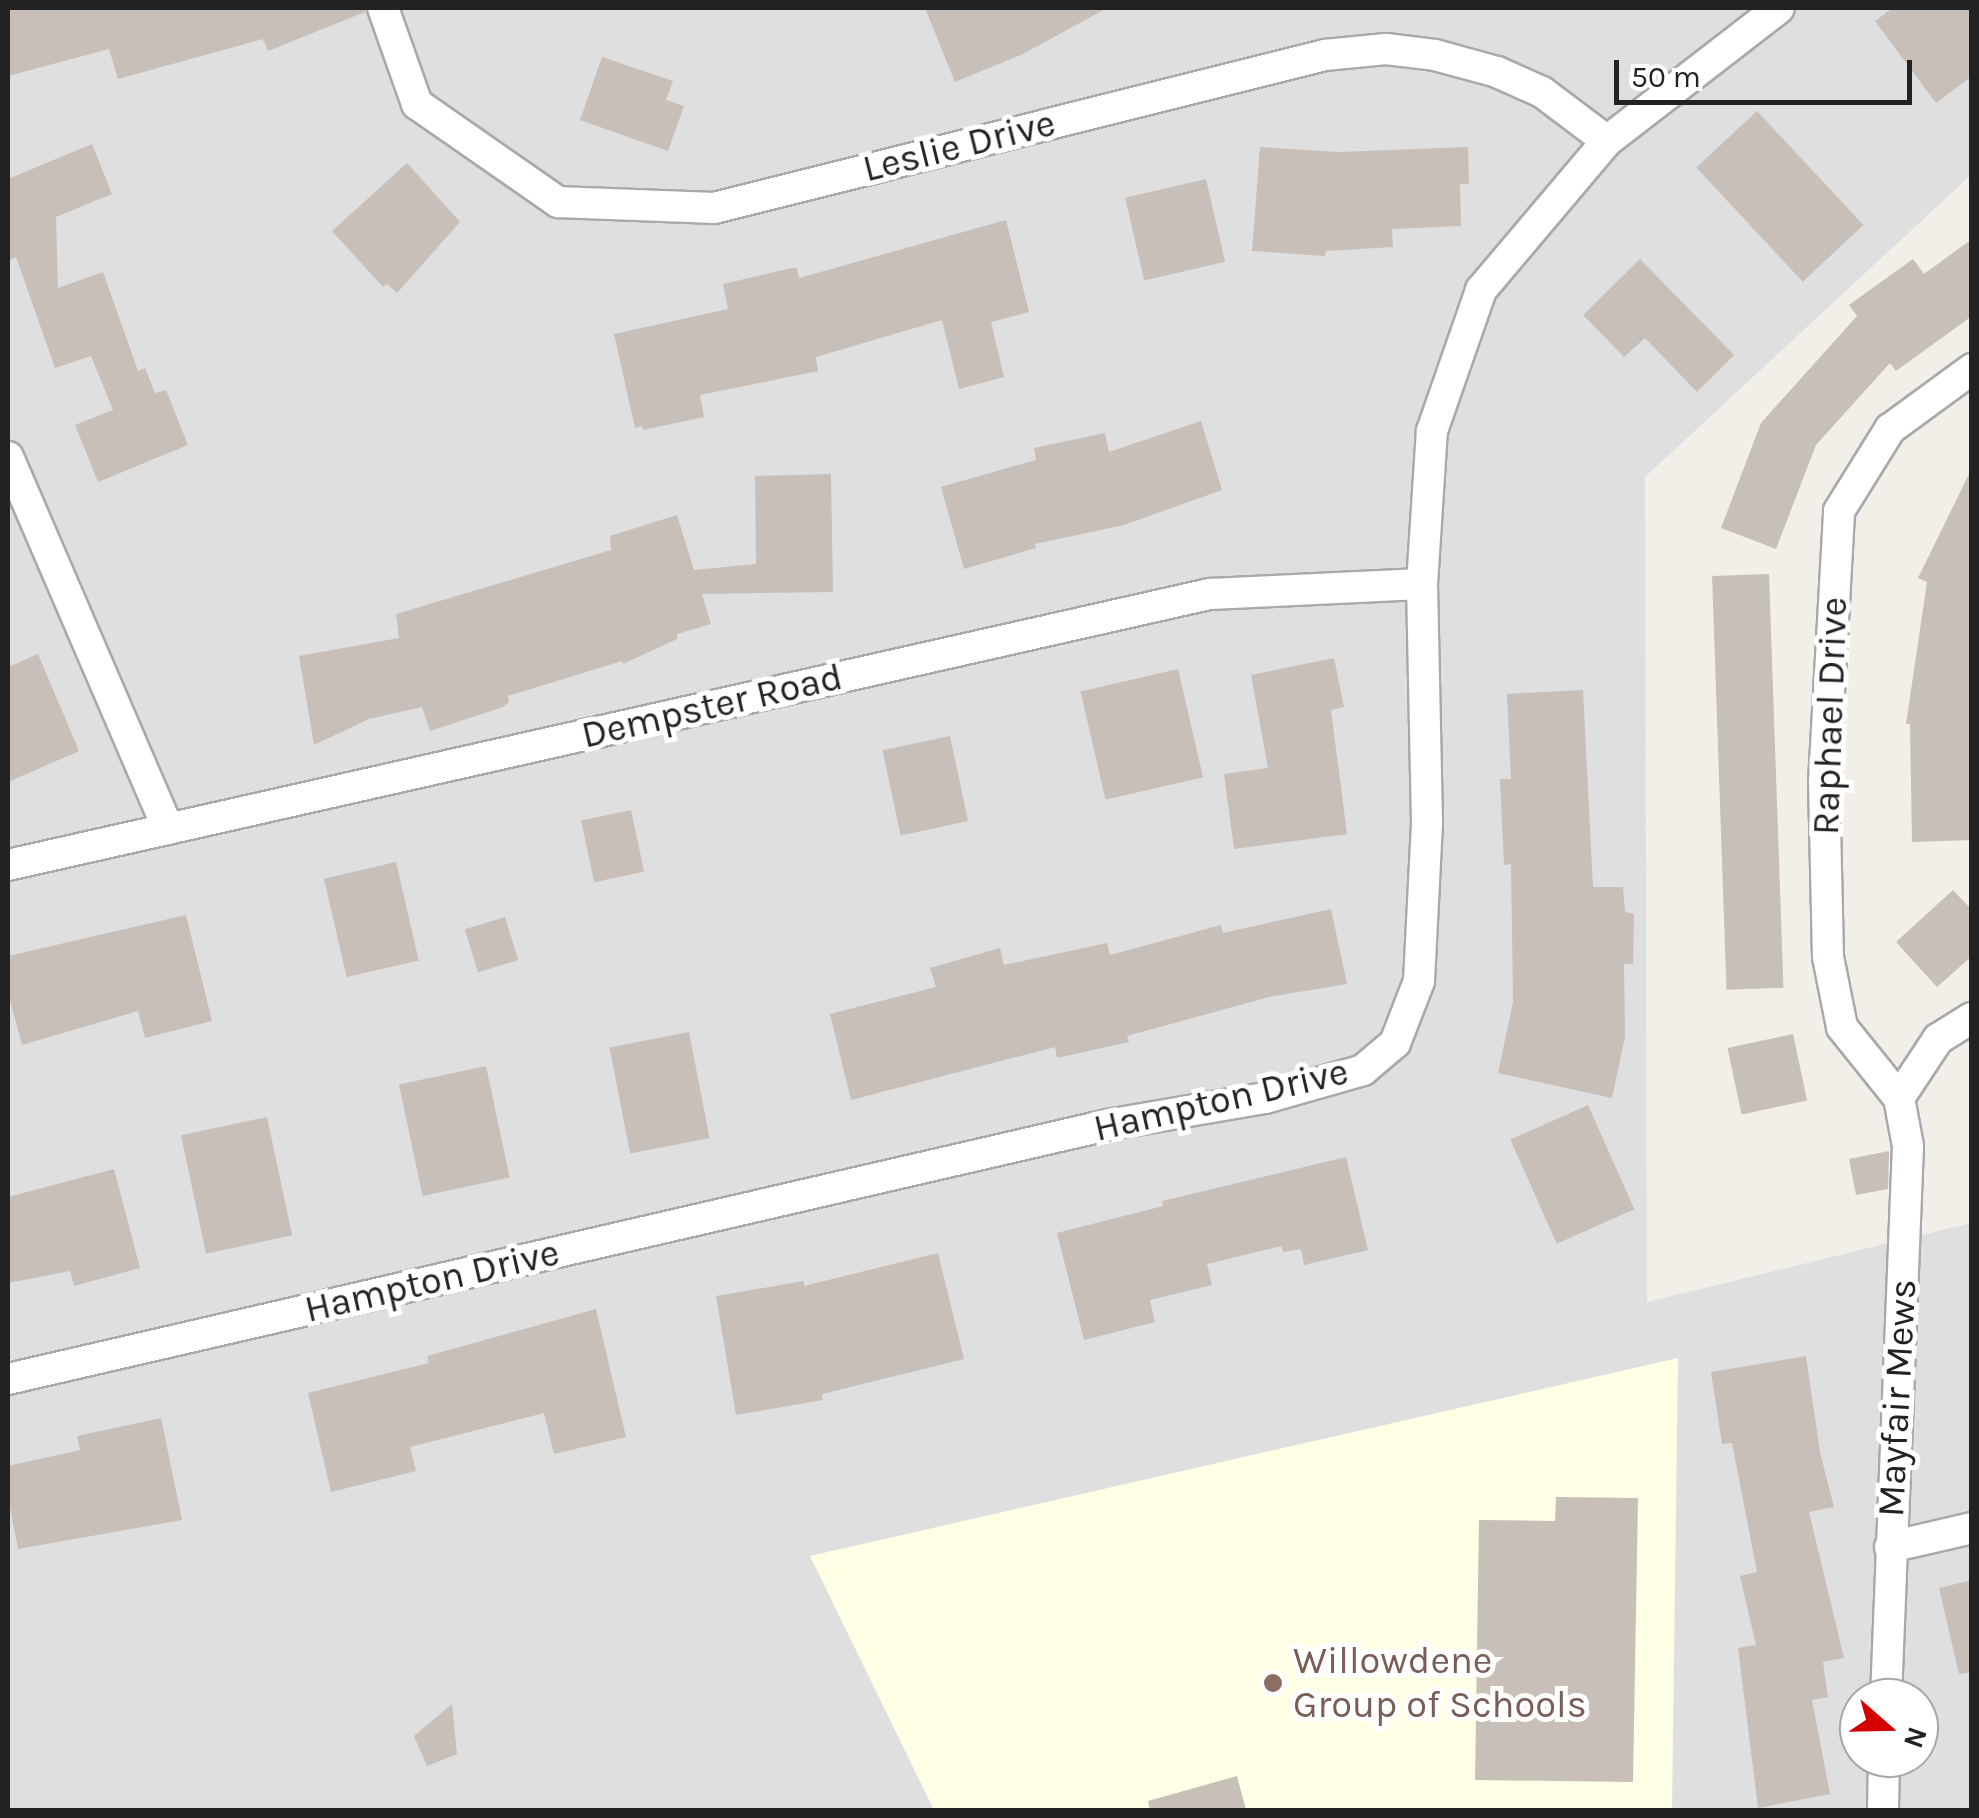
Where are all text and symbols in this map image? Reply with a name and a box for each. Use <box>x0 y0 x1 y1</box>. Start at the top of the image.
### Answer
scale bar <box>1619 40 1916 102</box>
text: 50 m <box>1631 59 1701 95</box>
street label: Leslie Drive <box>858 100 1060 192</box>
street label: Raphael Drive <box>1803 596 1857 836</box>
street label: Dempster Road <box>577 654 847 758</box>
street label: Hampton Drive <box>1089 1049 1353 1151</box>
street label: Hampton Drive <box>300 1230 564 1332</box>
street label: Mayfair Mews <box>1868 1278 1926 1518</box>
place label: Willowdene Group of Schools <box>1293 1638 1587 1728</box>
marker: Willowdene Group of Schools <box>1262 1672 1284 1694</box>
north arrow <box>1839 1678 1939 1778</box>
text: N <box>1897 1723 1935 1753</box>

